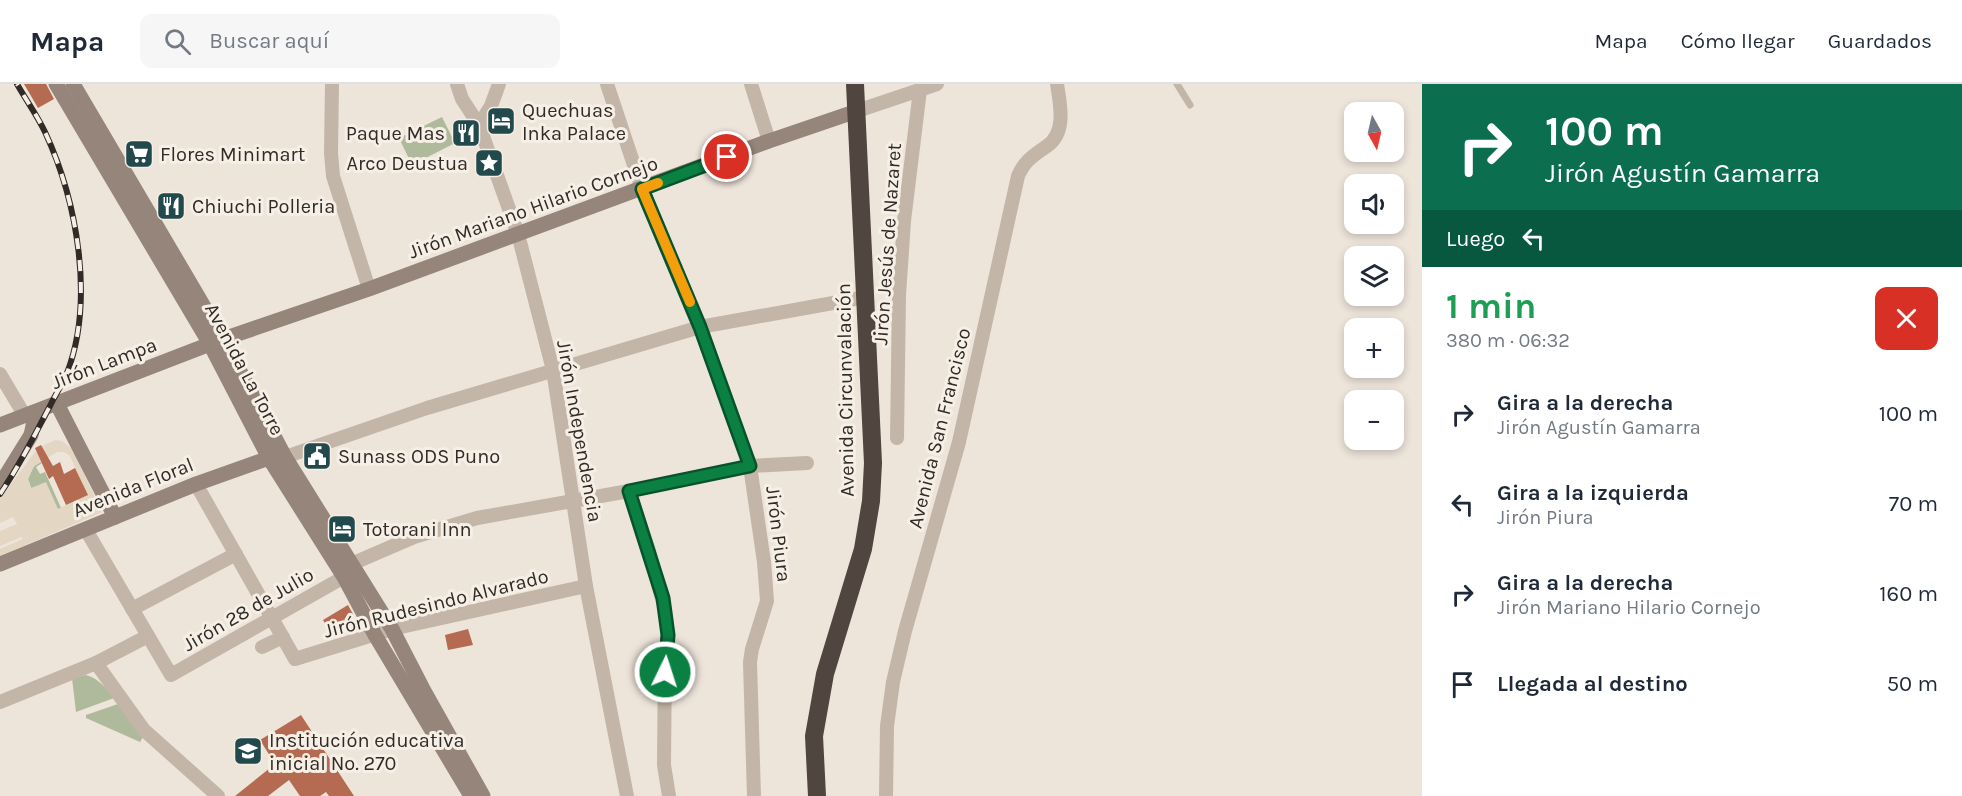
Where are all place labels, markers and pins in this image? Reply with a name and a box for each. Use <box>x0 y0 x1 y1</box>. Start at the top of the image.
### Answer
place label: Quechuas Inka Palace <box>522 99 626 145</box>
hotel icon: Quechuas Inka Palace <box>485 105 517 137</box>
restaurant icon: Paque Mas <box>450 117 482 149</box>
place label: Paque Mas <box>346 122 445 145</box>
pin <box>701 131 752 182</box>
supermarket icon: Flores Minimart <box>123 138 155 170</box>
place label: Flores Minimart <box>160 143 306 166</box>
place icon: Arco Deustua <box>473 147 505 179</box>
place label: Arco Deustua <box>347 152 468 175</box>
restaurant icon: Chiuchi Polleria <box>155 190 187 222</box>
place label: Chiuchi Polleria <box>192 195 335 218</box>
public building icon: Sunass ODS Puno <box>301 440 333 472</box>
place label: Sunass ODS Puno <box>338 445 500 468</box>
hotel icon: Totorani Inn <box>326 513 358 545</box>
place label: Totorani Inn <box>363 518 472 541</box>
place label: Institución educativa inicial No. 270 <box>269 729 464 775</box>
school or university icon: Institución educativa inicial No. 270 <box>232 735 264 767</box>

